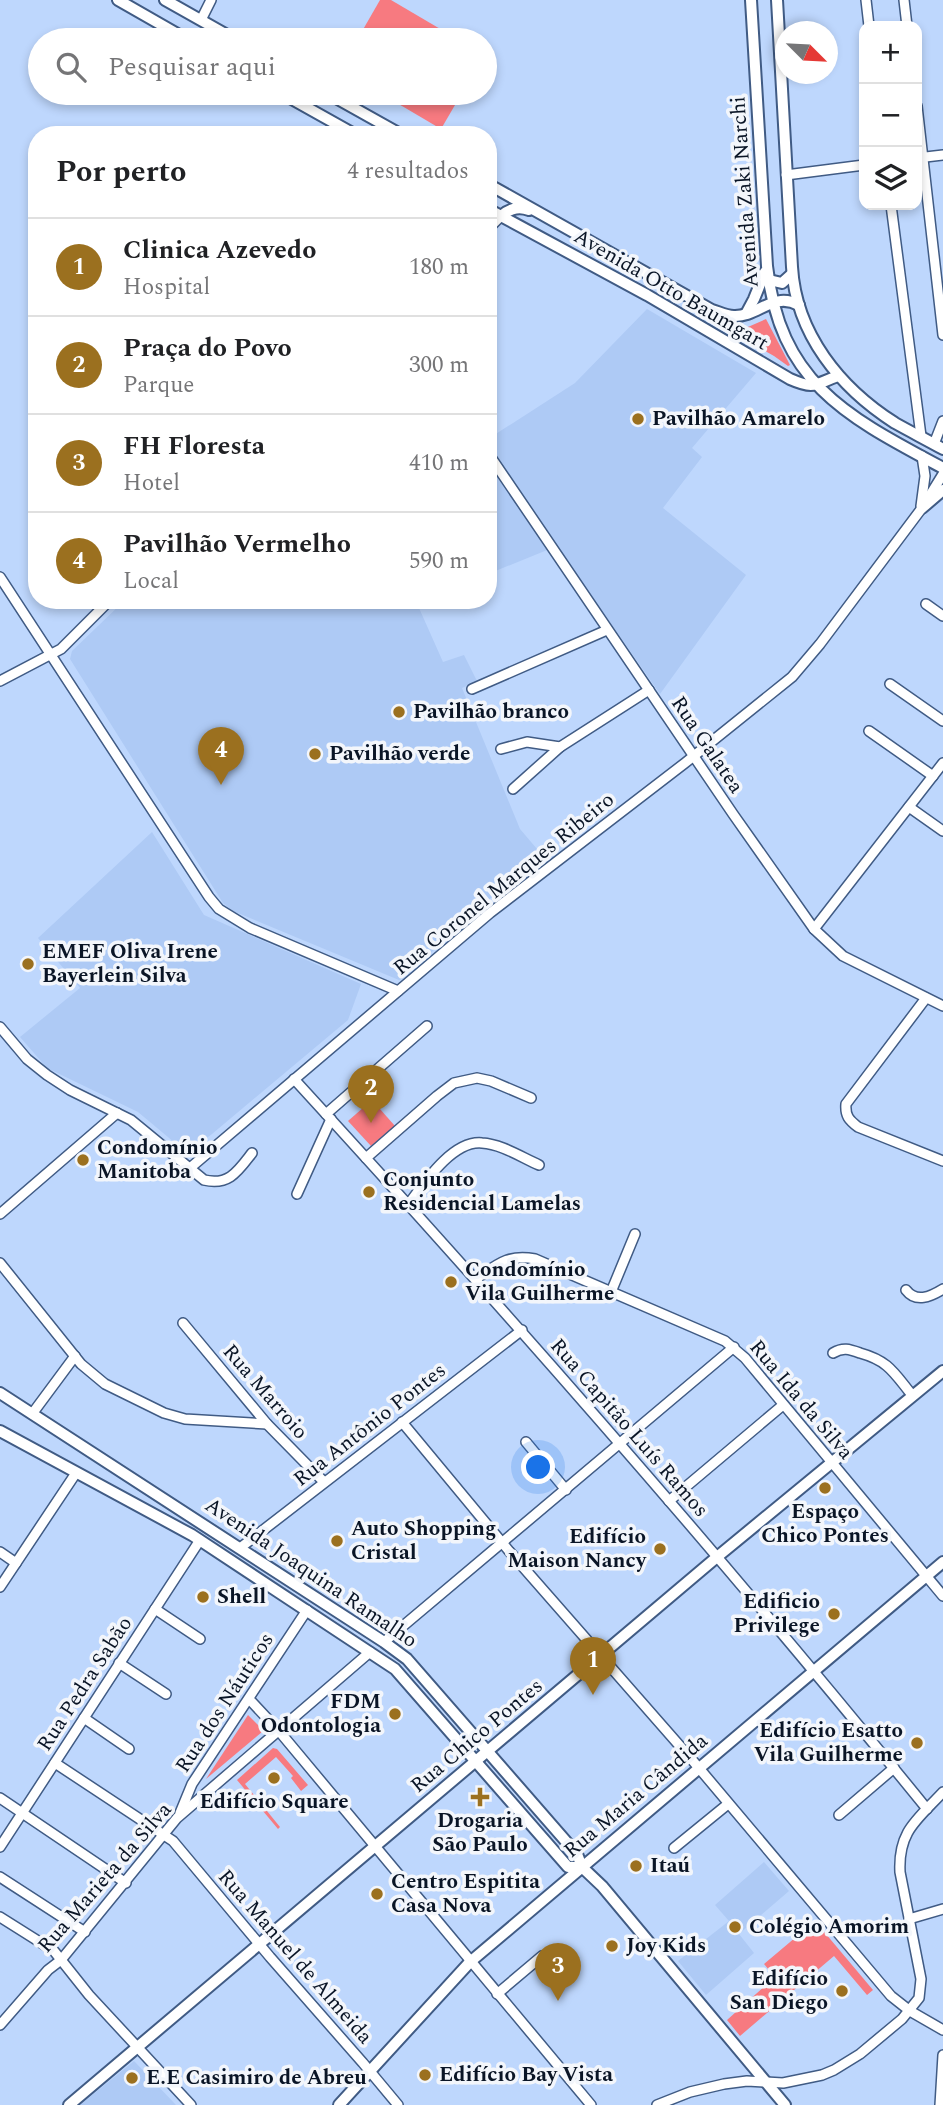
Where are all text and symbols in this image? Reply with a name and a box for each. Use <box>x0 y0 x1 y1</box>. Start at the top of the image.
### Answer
north arrow <box>775 21 838 84</box>
map controls <box>859 21 922 210</box>
button: + <box>859 21 922 84</box>
search box <box>28 28 497 105</box>
text: Pesquisar aqui <box>108 47 276 87</box>
icon: search <box>52 48 90 86</box>
button: − <box>859 84 922 147</box>
street label: Avenida Zaki Narchi <box>722 95 768 289</box>
button: layers <box>859 147 922 210</box>
text: Por perto <box>56 149 186 195</box>
text: 4 resultados <box>347 154 469 189</box>
street label: Avenida Otto Baumgart <box>567 221 775 359</box>
text: Clinica Azevedo <box>123 230 317 270</box>
text: 1 <box>73 250 85 285</box>
text: 180 m <box>409 250 469 285</box>
text: Hospital <box>123 270 210 305</box>
text: Praça do Povo <box>123 328 292 368</box>
text: 2 <box>73 348 85 383</box>
text: 300 m <box>409 348 469 383</box>
text: Parque <box>123 368 194 403</box>
place label: Pavilhão Amarelo <box>652 403 825 435</box>
marker: Pavilhão Amarelo <box>630 411 646 427</box>
text: FH Floresta <box>123 426 265 466</box>
text: 3 <box>73 446 85 481</box>
text: 410 m <box>409 446 469 481</box>
text: Hotel <box>123 466 180 501</box>
text: Pavilhão Vermelho <box>123 524 351 564</box>
text: 4 <box>73 544 85 579</box>
text: 590 m <box>409 544 469 579</box>
text: Local <box>123 564 179 599</box>
street label: Rua Galatea <box>662 690 752 801</box>
place label: Pavilhão branco <box>413 696 569 728</box>
marker: Pavilhão branco <box>391 704 407 720</box>
pin: 4 <box>198 727 244 785</box>
place label: Pavilhão verde <box>329 738 470 770</box>
marker: Pavilhão verde <box>307 746 323 762</box>
street label: Rua Coronel Marques Ribeiro <box>386 784 622 984</box>
place label: EMEF Oliva Irene Bayerlein Silva <box>42 936 218 992</box>
marker: EMEF Oliva Irene Bayerlein Silva <box>20 956 36 972</box>
pin: 2 <box>348 1065 394 1123</box>
place label: Condomínio Manitoba <box>97 1132 217 1188</box>
marker: Condomínio Manitoba <box>75 1152 91 1168</box>
place label: Conjunto Residencial Lamelas <box>383 1164 581 1220</box>
marker: Conjunto Residencial Lamelas <box>361 1184 377 1200</box>
place label: Condomínio Vila Guilherme <box>465 1254 614 1310</box>
marker: Condomínio Vila Guilherme <box>443 1274 459 1290</box>
street label: Rua Capitão Luís Ramos <box>542 1331 716 1525</box>
street label: Rua Ida da Silva <box>741 1333 861 1468</box>
street label: Rua Marroio <box>214 1337 316 1447</box>
street label: Rua Antônio Pontes <box>287 1355 453 1495</box>
your location <box>521 1450 555 1484</box>
marker: Espaço Chico Pontes <box>817 1480 833 1496</box>
street label: Avenida Joaquina Ramalho <box>198 1490 424 1656</box>
place label: Espaço Chico Pontes <box>761 1496 889 1552</box>
place label: Auto Shopping Cristal <box>351 1513 496 1569</box>
place label: Edifício Maison Nancy <box>507 1521 647 1577</box>
marker: Auto Shopping Cristal <box>329 1533 345 1549</box>
marker: Edifício Maison Nancy <box>652 1541 668 1557</box>
place label: Shell <box>217 1581 266 1613</box>
place label: Edificio Privilege <box>734 1586 820 1642</box>
marker: Shell <box>195 1589 211 1605</box>
marker: Edificio Privilege <box>826 1606 842 1622</box>
street label: Rua Pedra Sabão <box>29 1610 141 1758</box>
street label: Rua dos Náuticos <box>168 1626 282 1780</box>
pin: 1 <box>570 1637 616 1695</box>
street label: Rua Chico Pontes <box>404 1671 550 1801</box>
place label: FDM Odontologia <box>261 1686 381 1742</box>
marker: FDM Odontologia <box>387 1706 403 1722</box>
place label: Edifício Esatto Vila Guilherme <box>754 1715 903 1771</box>
street label: Rua Maria Cândida <box>557 1725 716 1866</box>
marker: Edifício Esatto Vila Guilherme <box>909 1735 925 1751</box>
marker: Edifício Square <box>266 1770 282 1786</box>
place label: Edifício Square <box>199 1786 349 1818</box>
marker: Drogaria São Paulo <box>472 1789 488 1805</box>
street label: Rua Marieta da Silva <box>30 1795 180 1961</box>
place label: Drogaria São Paulo <box>432 1805 528 1861</box>
place label: Itaú <box>650 1850 691 1882</box>
marker: Itaú <box>628 1858 644 1874</box>
street label: Rua Manuel de Almeida <box>210 1862 381 2052</box>
place label: Centro Espitita Casa Nova <box>391 1866 540 1922</box>
marker: Centro Espitita Casa Nova <box>369 1886 385 1902</box>
place label: Colégio Amorim <box>749 1911 909 1943</box>
marker: Colégio Amorim <box>727 1919 743 1935</box>
place label: Joy Kids <box>626 1930 706 1962</box>
marker: Joy Kids <box>604 1938 620 1954</box>
pin: 3 <box>535 1943 581 2001</box>
place label: Edifício San Diego <box>730 1963 828 2019</box>
marker: Edifício San Diego <box>834 1983 850 1999</box>
place label: Edifício Bay Vista <box>439 2059 613 2091</box>
place label: E.E Casimiro de Abreu <box>146 2062 367 2094</box>
marker: Edifício Bay Vista <box>417 2067 433 2083</box>
marker: E.E Casimiro de Abreu <box>124 2070 140 2086</box>

